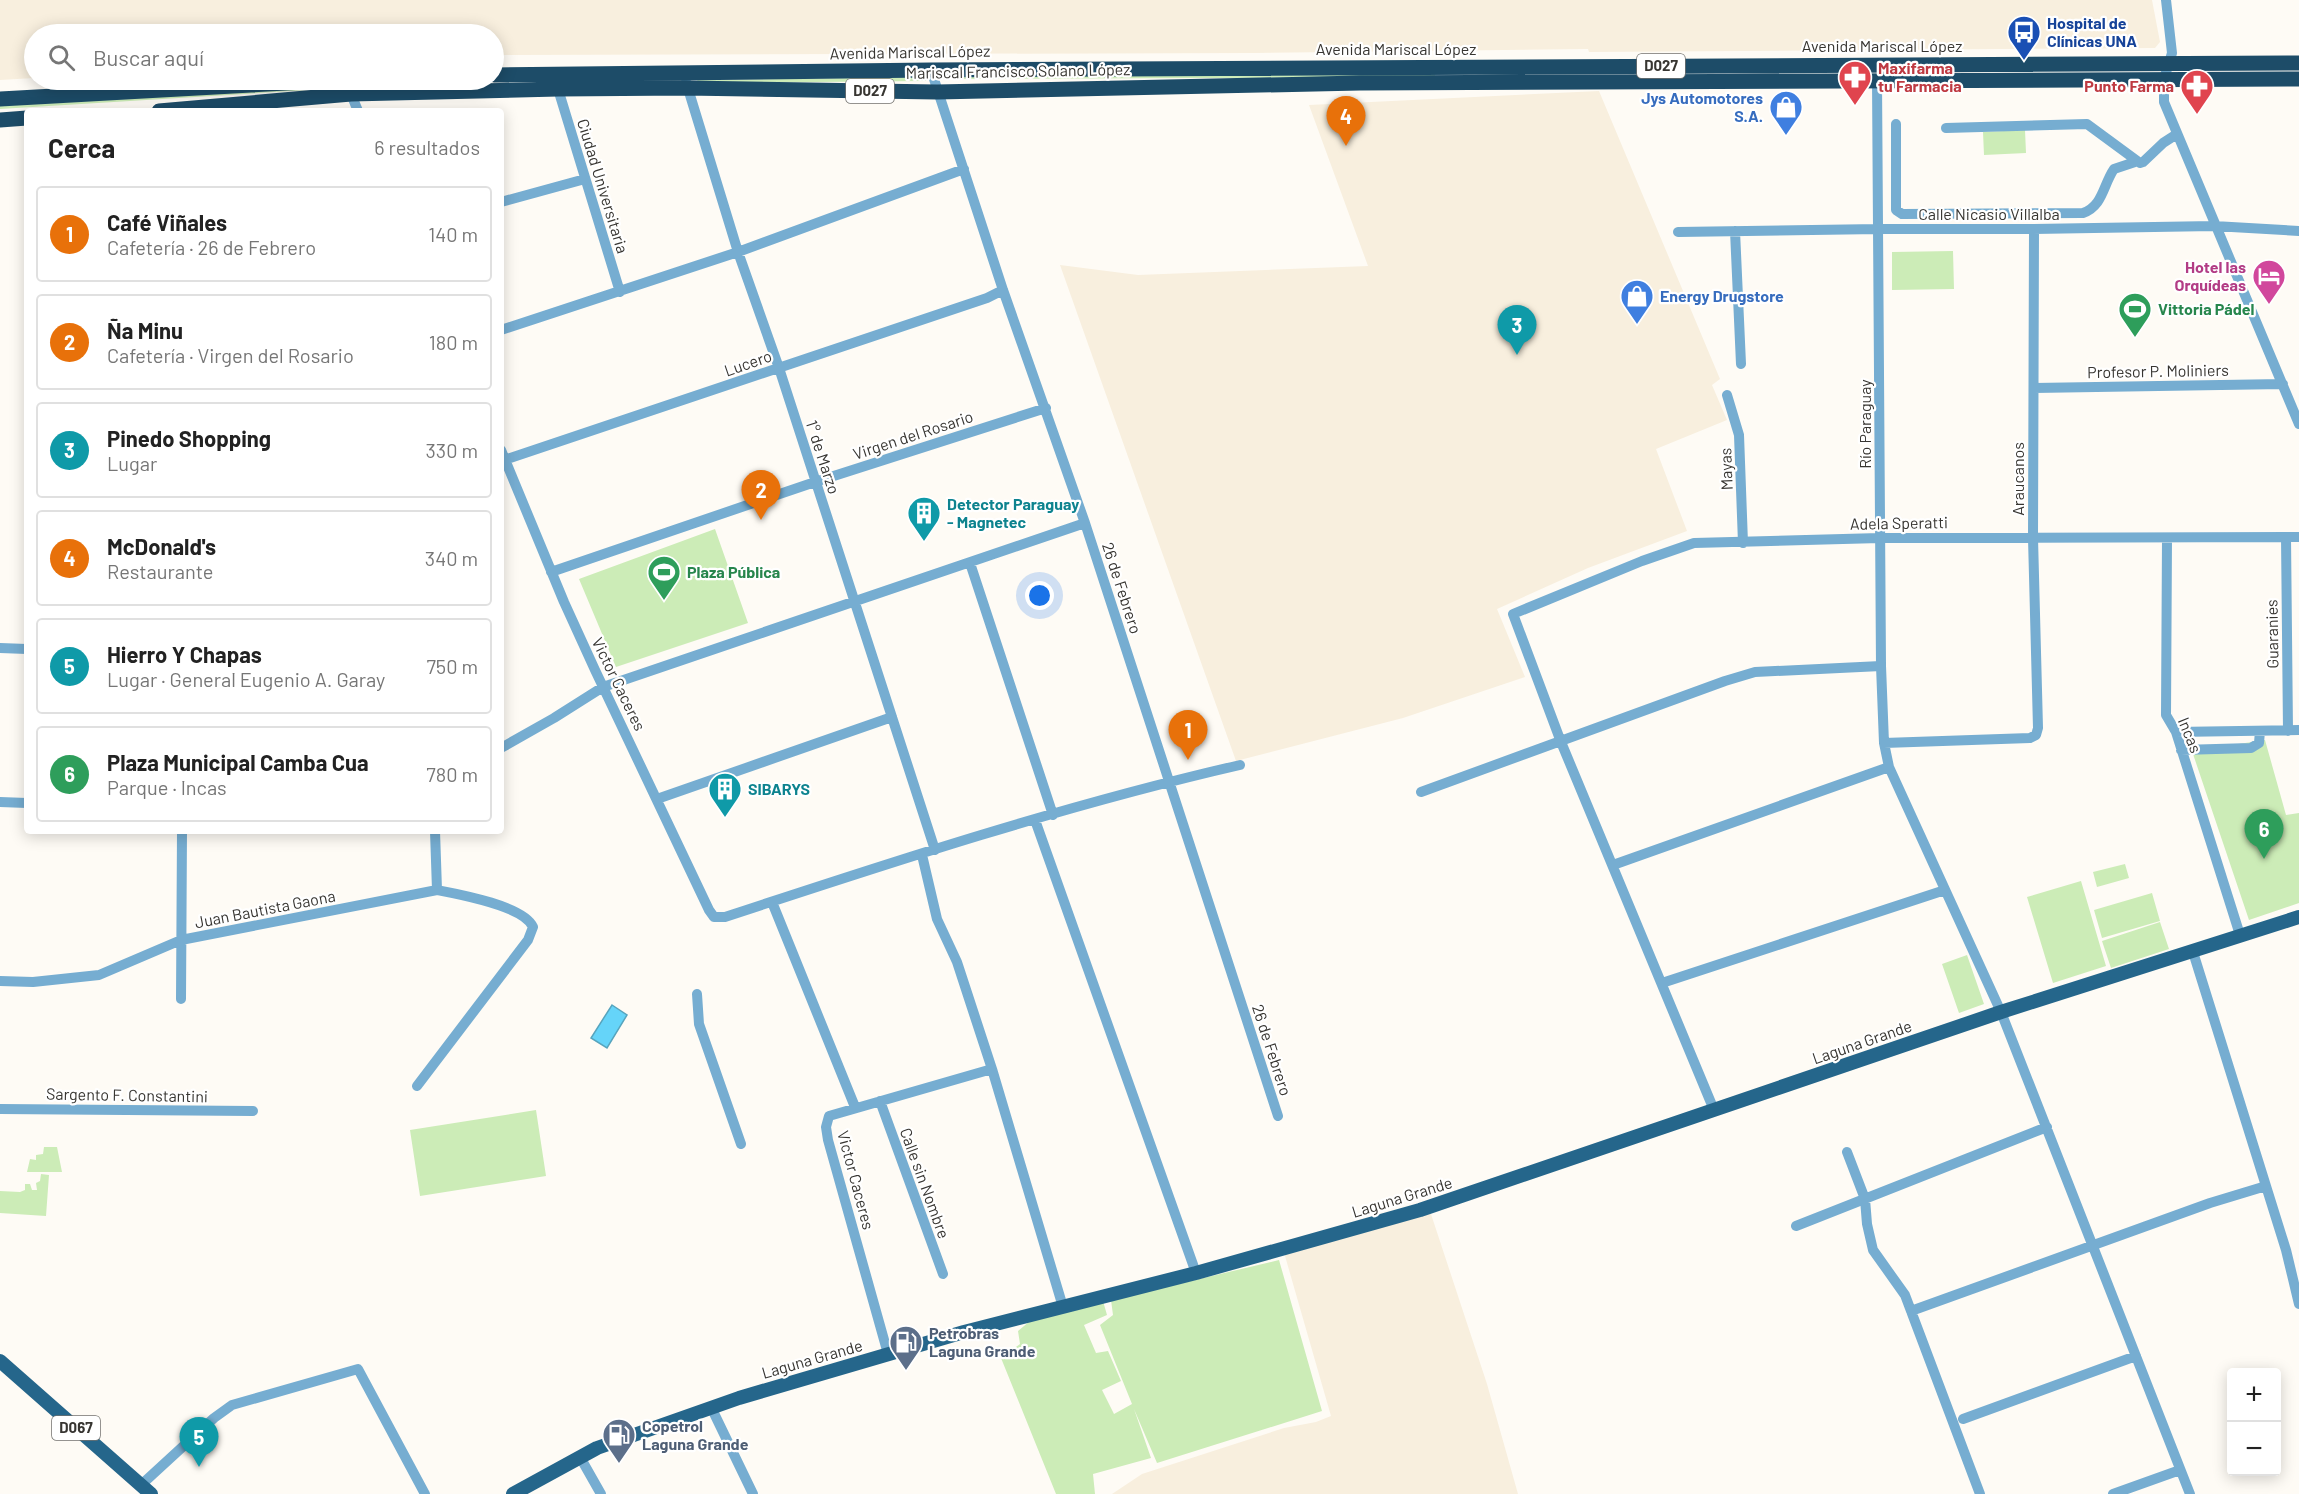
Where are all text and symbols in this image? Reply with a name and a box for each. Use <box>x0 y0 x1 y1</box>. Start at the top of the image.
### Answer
place label: Hospital de Clínicas UNA <box>2047 13 2137 50</box>
bus stop icon: Hospital de Clínicas UNA <box>2006 14 2042 61</box>
search box <box>24 24 504 90</box>
street label: Avenida Mariscal López <box>1802 36 1962 55</box>
street label: Avenida Mariscal López <box>1316 39 1476 58</box>
icon: search <box>45 41 78 74</box>
street label: Avenida Mariscal López <box>830 41 990 62</box>
text: Buscar aquí <box>93 44 204 70</box>
road number: D027 <box>1637 54 1685 78</box>
place label: Maxifarma tu Farmacia <box>1878 58 1962 95</box>
street label: Mariscal Francisco Solano López <box>906 59 1130 82</box>
pharmacy icon: Maxifarma tu Farmacia <box>1837 59 1873 106</box>
pharmacy icon: Punto Farma <box>2179 68 2215 115</box>
place label: Punto Farma <box>2084 76 2174 95</box>
road number: D027 <box>846 79 894 103</box>
place label: Jys Automotores S.A. <box>1641 88 1763 125</box>
shop icon: Jys Automotores S.A. <box>1768 89 1804 136</box>
pin: 4 <box>1326 96 1366 146</box>
street label: Ciudad Universitaria <box>574 116 633 255</box>
text: Cerca <box>48 132 115 163</box>
text: 6 resultados <box>374 135 480 159</box>
street label: Calle Nicasio Villalba <box>1918 204 2060 223</box>
text: Café Viñales <box>107 209 227 235</box>
text: 1 <box>66 222 73 246</box>
text: 140 m <box>428 222 478 246</box>
text: Cafetería · 26 de Febrero <box>107 235 316 259</box>
place label: Hotel las Orquídeas <box>2175 257 2246 294</box>
hotel icon: Hotel las Orquídeas <box>2251 258 2287 305</box>
shop icon: Energy Drugstore <box>1619 278 1655 325</box>
place label: Energy Drugstore <box>1660 286 1784 305</box>
sports icon: Vittoria Pádel <box>2117 291 2153 338</box>
place label: Vittoria Pádel <box>2158 299 2254 318</box>
pin: 3 <box>1498 306 1537 355</box>
text: Ña Minu <box>107 317 183 343</box>
text: 2 <box>64 330 75 354</box>
text: 180 m <box>429 330 478 354</box>
text: Cafetería · Virgen del Rosario <box>107 343 354 367</box>
street label: Lucero <box>722 346 774 379</box>
street label: Profesor P. Moliniers <box>2087 360 2229 381</box>
street label: Río Paraguay <box>1855 379 1874 469</box>
street label: Virgen del Rosario <box>850 406 975 463</box>
street label: 1° de Marzo <box>803 417 844 496</box>
text: Pinedo Shopping <box>107 425 271 451</box>
text: 3 <box>64 438 75 462</box>
text: 330 m <box>426 438 478 462</box>
street label: Araucanos <box>2008 442 2027 516</box>
street label: Mayas <box>1715 447 1736 491</box>
text: Lugar <box>107 451 157 475</box>
pin: 2 <box>742 470 780 520</box>
place label: Detector Paraguay - Magnetec <box>947 494 1079 531</box>
building icon: Detector Paraguay - Magnetec <box>906 495 942 542</box>
street label: Adela Speratti <box>1850 512 1948 533</box>
text: McDonald's <box>107 533 216 559</box>
street label: 26 de Febrero <box>1099 540 1146 636</box>
text: 4 <box>63 546 76 570</box>
text: 340 m <box>425 546 478 570</box>
sports icon: Plaza Pública <box>646 554 682 601</box>
text: Restaurante <box>107 559 213 583</box>
place label: Plaza Pública <box>687 562 780 581</box>
your location <box>1025 581 1054 610</box>
street label: Guaranies <box>2261 599 2282 669</box>
street label: Victor Caceres <box>589 634 650 734</box>
text: Hierro Y Chapas <box>107 641 262 667</box>
text: 5 <box>64 654 75 678</box>
text: 750 m <box>426 654 478 678</box>
text: Lugar · General Eugenio A. Garay <box>107 667 385 691</box>
pin: 1 <box>1168 710 1208 760</box>
street label: Incas <box>2175 714 2206 755</box>
text: Plaza Municipal Camba Cua <box>107 749 369 775</box>
text: 6 <box>64 762 75 786</box>
text: 780 m <box>426 762 478 786</box>
building icon: SIBARYS <box>707 771 743 818</box>
text: Parque · Incas <box>107 775 227 799</box>
place label: SIBARYS <box>748 779 810 798</box>
pin: 6 <box>2244 810 2284 859</box>
street label: Juan Bautista Gaona <box>193 886 337 931</box>
street label: 26 de Febrero <box>1249 1002 1296 1098</box>
street label: Laguna Grande <box>1810 1016 1914 1067</box>
street label: Sargento F. Constantini <box>46 1084 208 1105</box>
street label: Calle sin Nombre <box>897 1125 954 1241</box>
street label: Victor Caceres <box>834 1128 879 1231</box>
street label: Laguna Grande <box>1349 1172 1454 1221</box>
place label: Petrobras Laguna Grande <box>929 1323 1036 1360</box>
fuel station icon: Petrobras Laguna Grande <box>888 1324 924 1371</box>
street label: Laguna Grande <box>759 1335 864 1382</box>
map controls <box>2227 1368 2281 1476</box>
button: + <box>2227 1368 2281 1422</box>
road number: D067 <box>52 1416 100 1440</box>
place label: Copetrol Laguna Grande <box>642 1416 749 1453</box>
fuel station icon: Copetrol Laguna Grande <box>601 1417 637 1464</box>
pin: 5 <box>180 1418 218 1467</box>
button: − <box>2227 1422 2281 1476</box>

